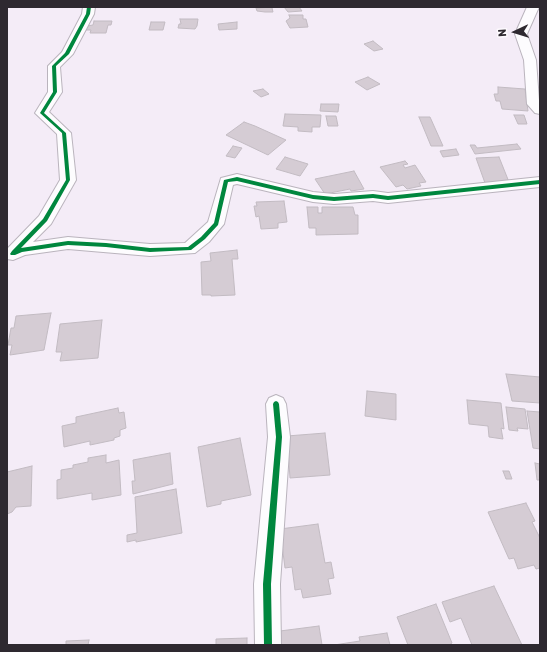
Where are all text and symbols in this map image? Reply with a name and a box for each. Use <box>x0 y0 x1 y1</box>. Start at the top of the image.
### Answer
north arrow <box>495 12 535 52</box>
text: N <box>496 28 509 37</box>

